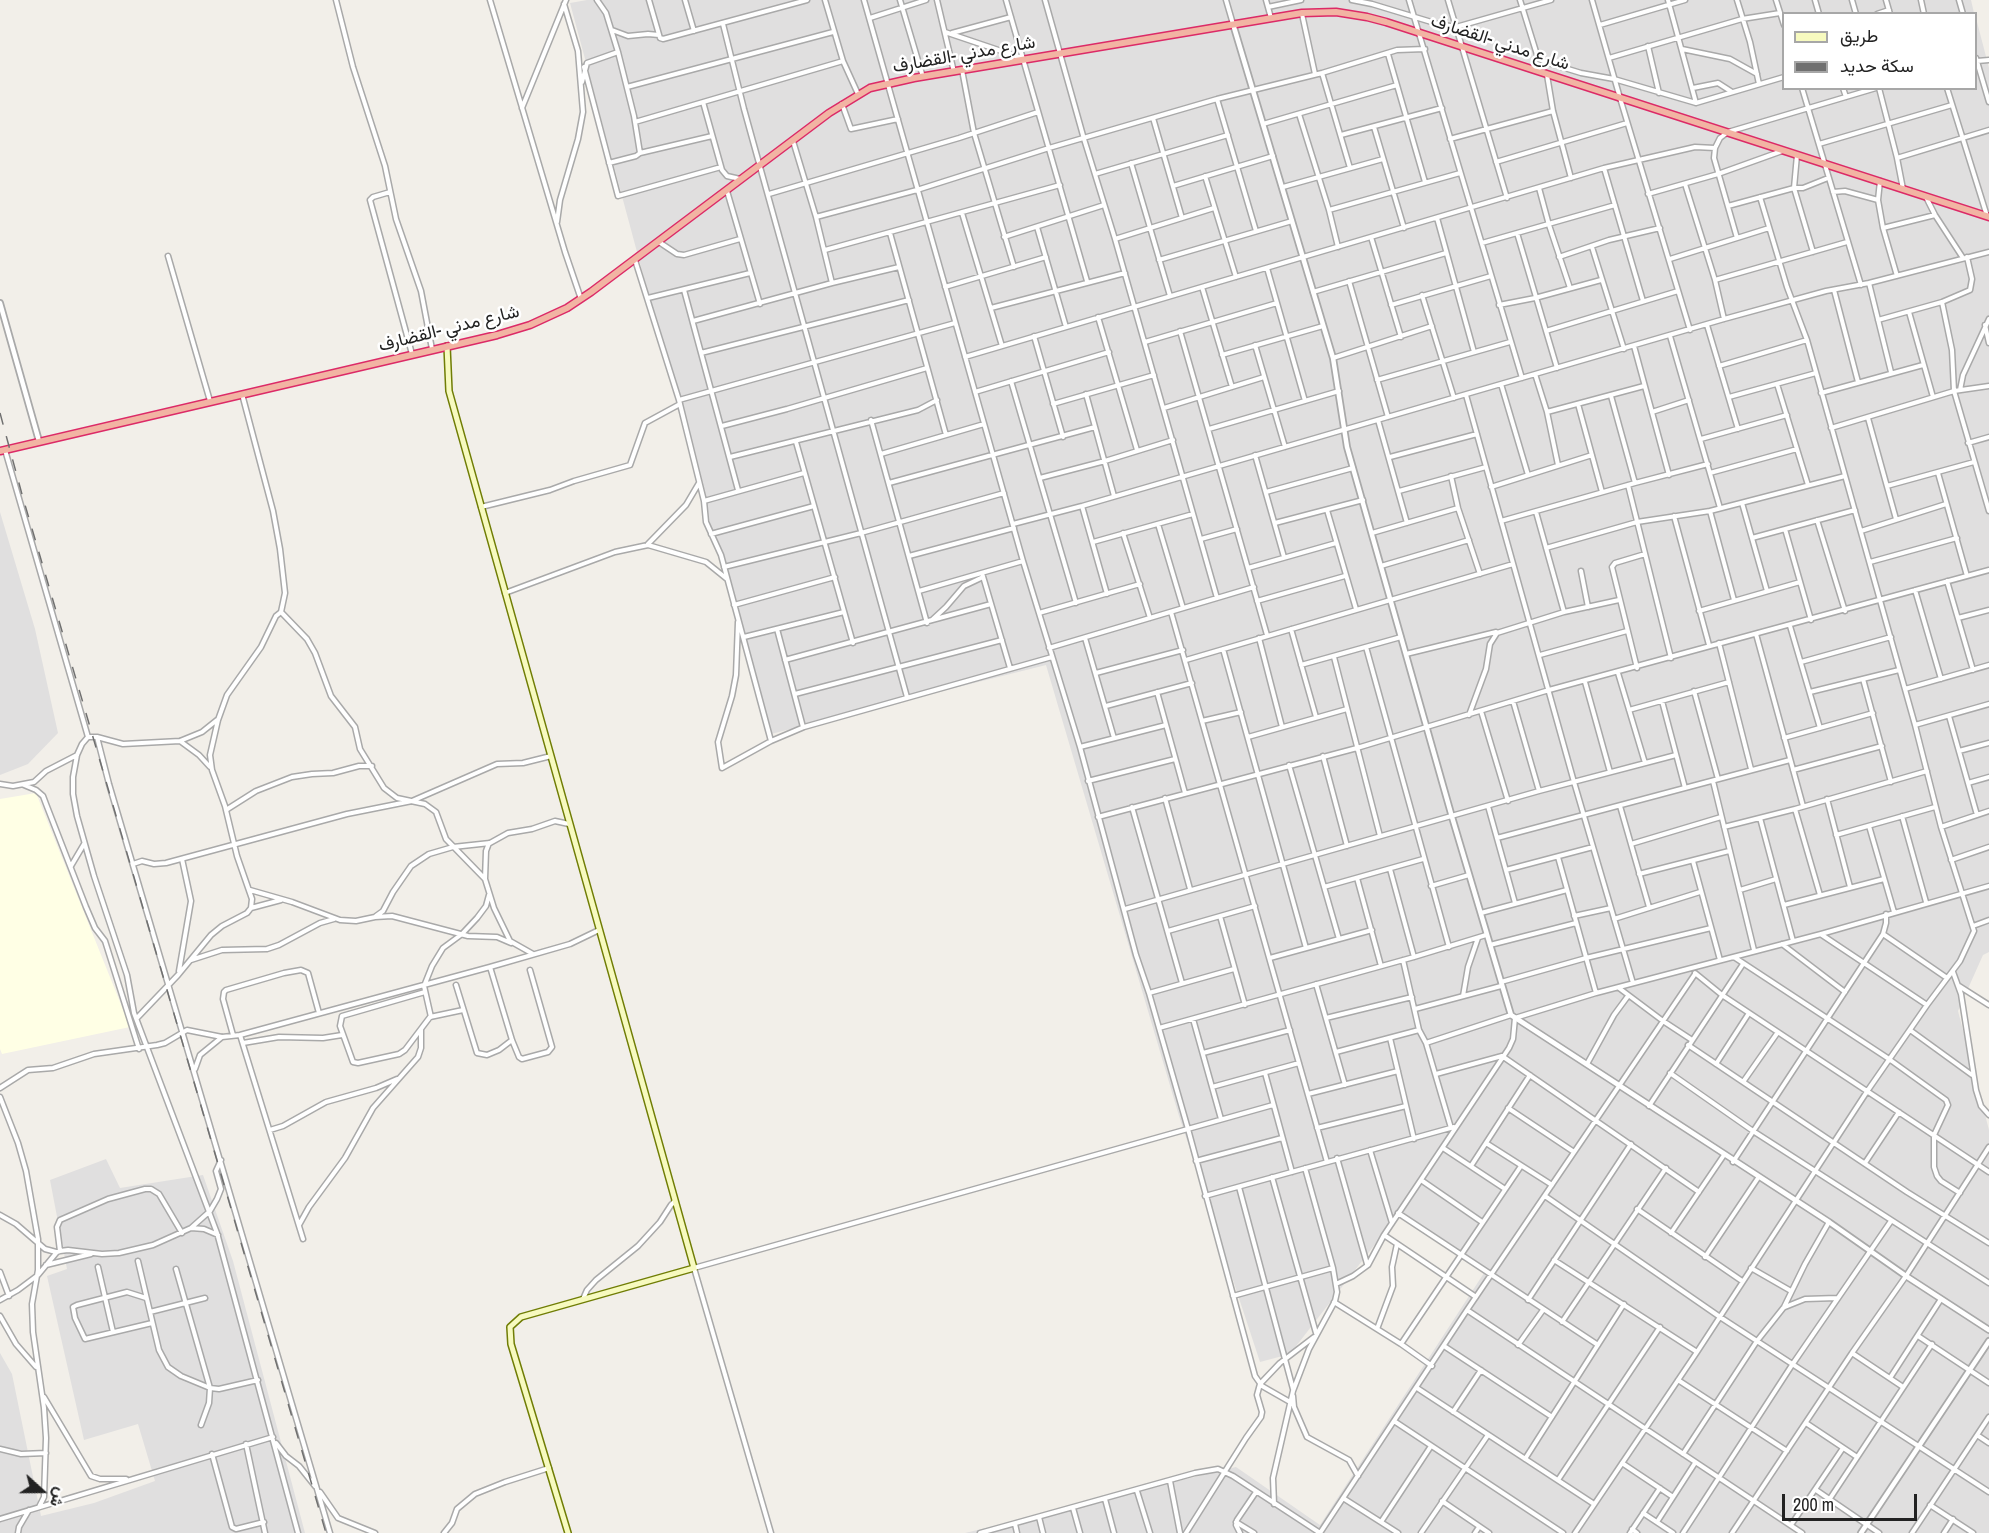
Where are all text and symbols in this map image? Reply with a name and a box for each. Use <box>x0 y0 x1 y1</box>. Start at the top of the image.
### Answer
street label: شارع مدني -القضارف <box>1428 10 1572 76</box>
legend <box>1782 12 1977 90</box>
text: طريق <box>1840 23 1878 48</box>
street label: شارع مدني -القضارف <box>891 32 1037 78</box>
text: سكة حديد <box>1840 53 1914 78</box>
street label: شارع مدني -القضارف <box>376 301 522 357</box>
north arrow <box>12 1461 72 1521</box>
scale bar <box>1785 1482 1920 1520</box>
text: ش <box>45 1485 73 1510</box>
text: 200 m <box>1793 1492 1834 1517</box>

